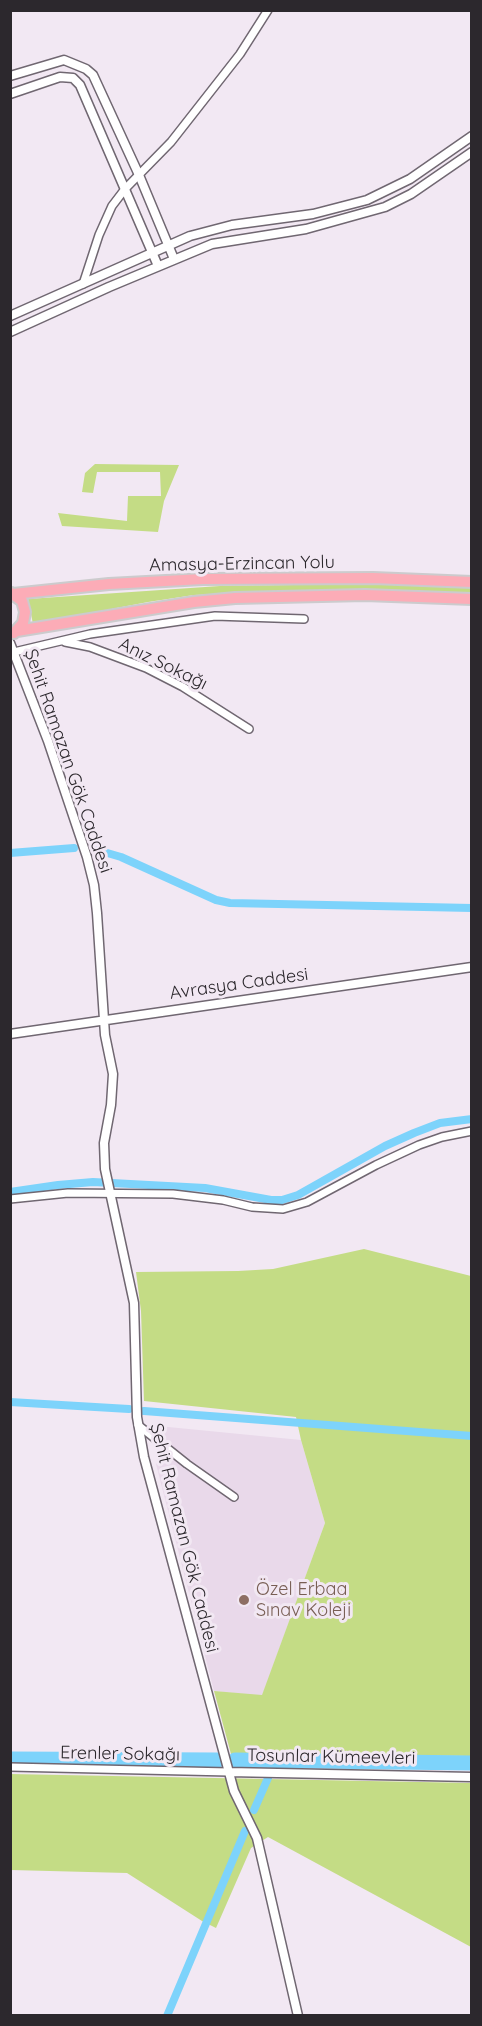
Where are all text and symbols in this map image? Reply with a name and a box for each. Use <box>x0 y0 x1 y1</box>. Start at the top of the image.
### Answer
street label: Amasya-Erzincan Yolu <box>149 552 335 576</box>
street label: Anız Sokağı <box>115 633 211 695</box>
street label: Şehit Ramazan Gök Caddesi <box>19 646 117 876</box>
street label: Avrasya Caddesi <box>168 964 310 1004</box>
street label: Şehit Ramazan Gök Caddesi <box>145 1421 223 1655</box>
place label: Özel Erbaa Sınav Koleji <box>256 1579 351 1622</box>
marker: Özel Erbaa Sınav Koleji <box>237 1593 251 1607</box>
street label: Erenler Sokağı <box>60 1742 180 1766</box>
street label: Tosunlar Kümeevleri <box>246 1745 416 1769</box>

